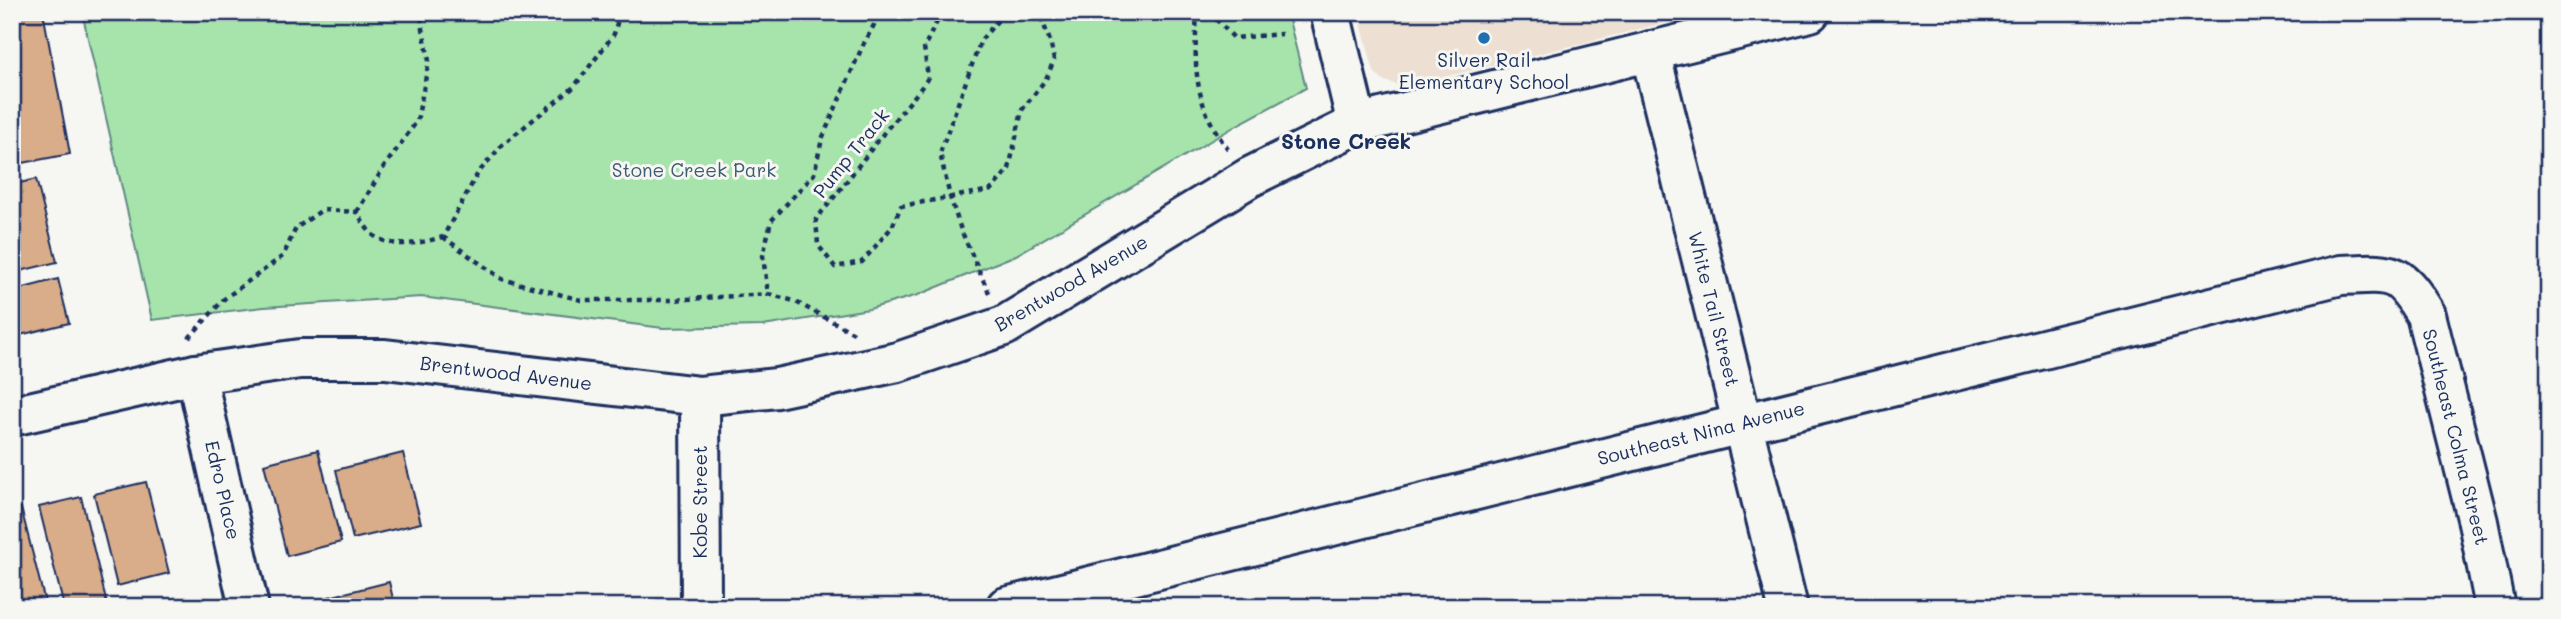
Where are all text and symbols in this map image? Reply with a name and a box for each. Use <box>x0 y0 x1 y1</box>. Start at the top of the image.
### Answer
marker: Silver Rail Elementary School <box>1476 30 1492 46</box>
place label: Silver Rail Elementary School <box>1399 47 1569 94</box>
street label: Pump Track <box>807 103 894 203</box>
district label: Stone Creek <box>1281 127 1411 154</box>
park label: Stone Creek Park <box>612 157 776 182</box>
street label: Brentwood Avenue <box>990 228 1152 337</box>
street label: White Tail Street <box>1683 229 1746 389</box>
street label: Southeast Colma Street <box>2418 326 2495 548</box>
street label: Brentwood Avenue <box>419 350 594 395</box>
street label: Southeast Nina Avenue <box>1595 395 1807 470</box>
street label: Edro Place <box>200 438 247 542</box>
street label: Kobe Street <box>687 445 712 559</box>

